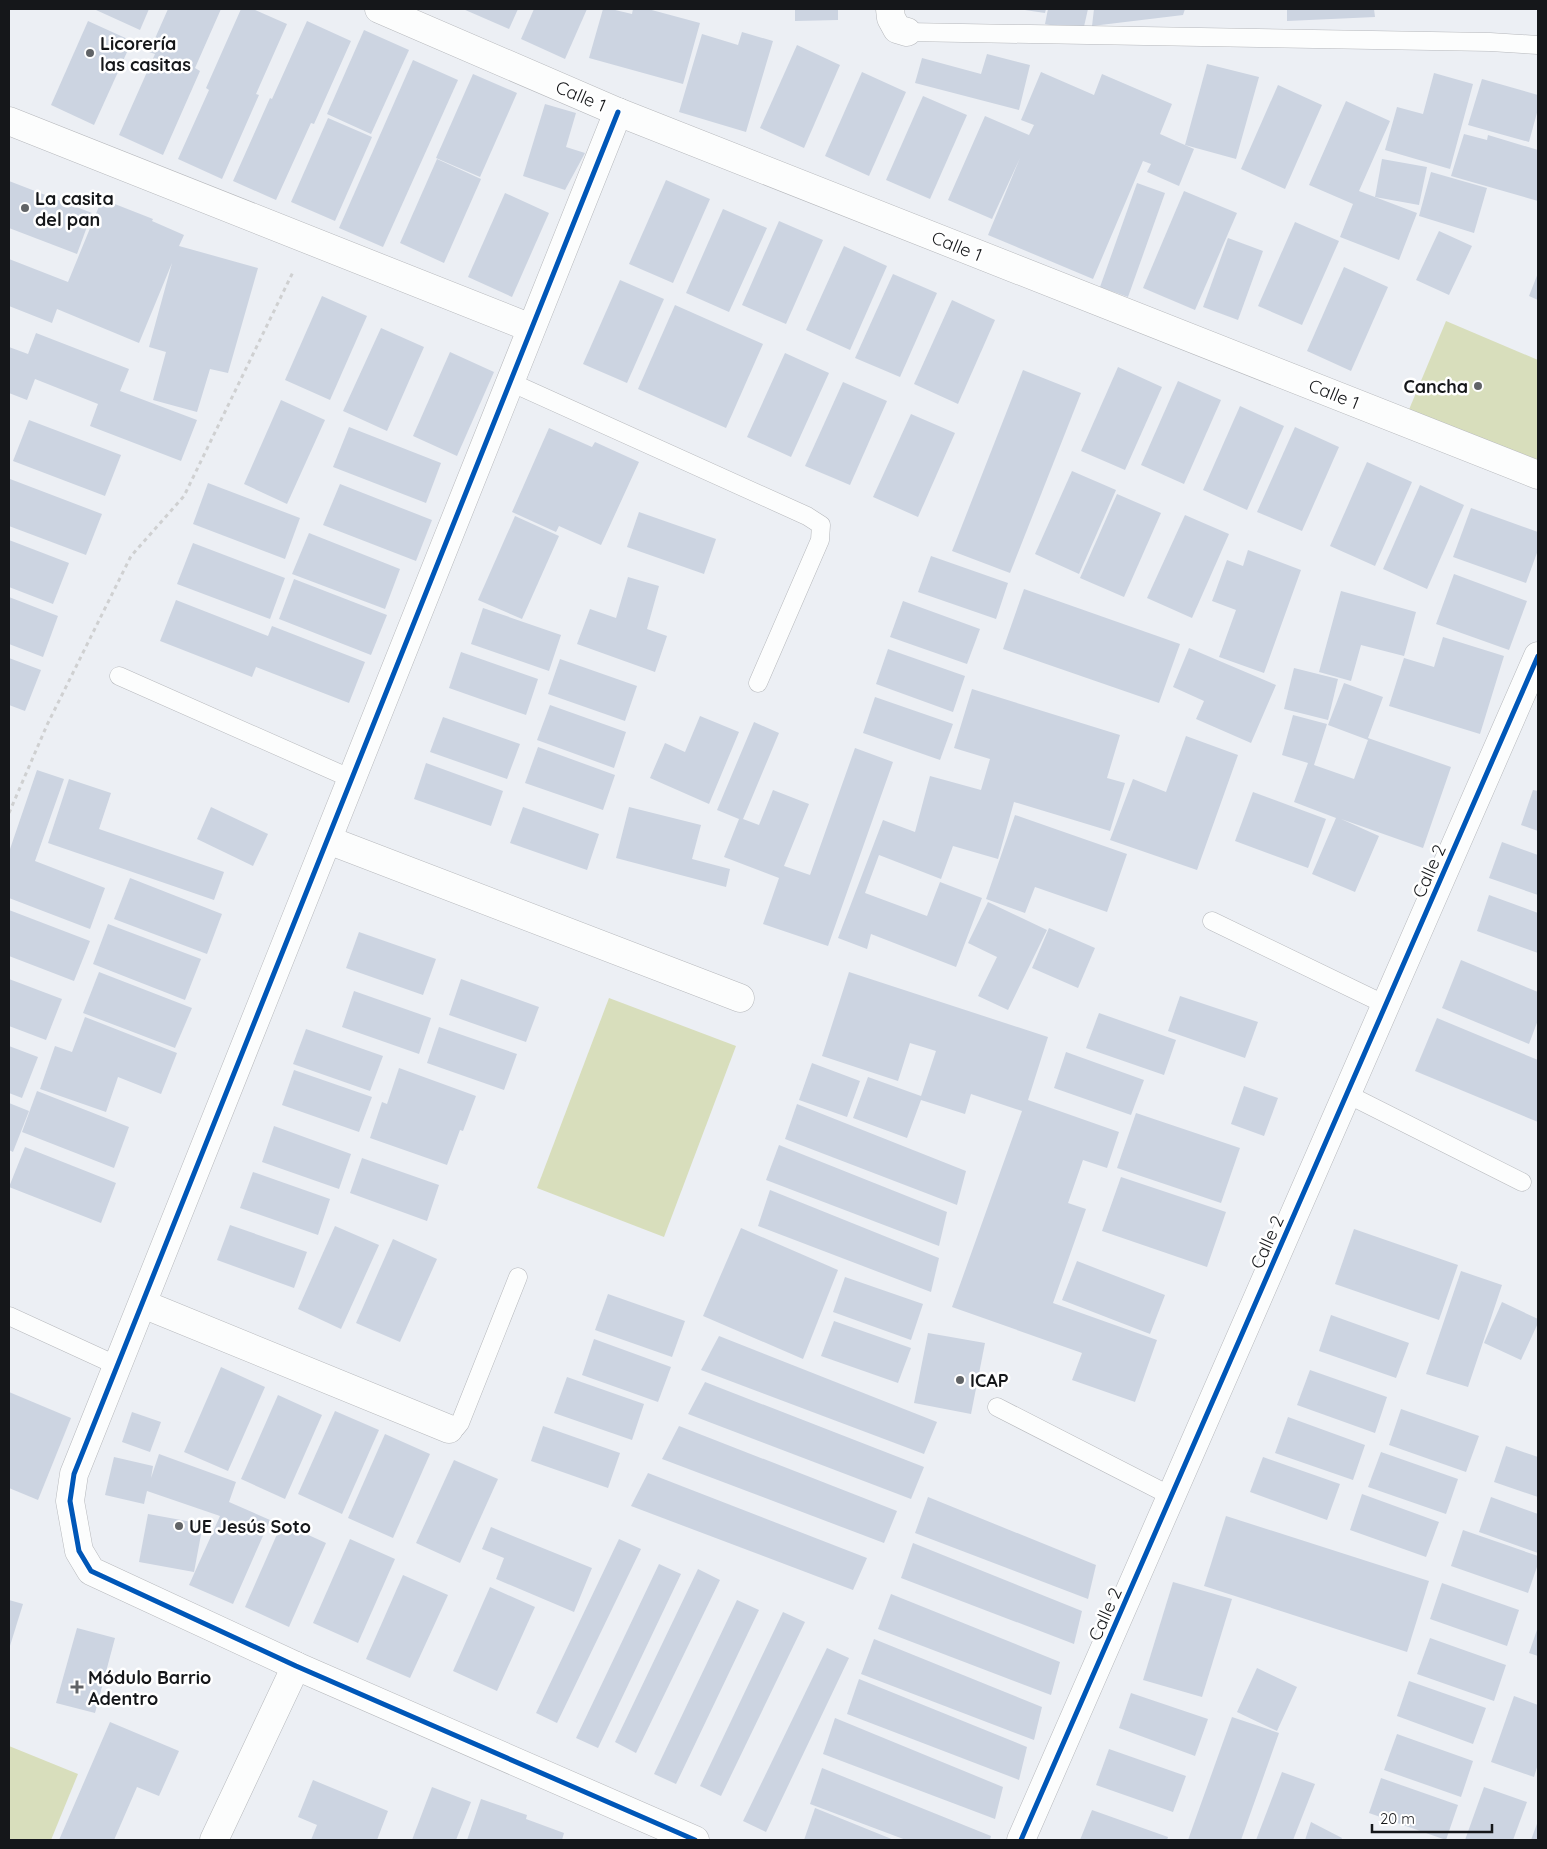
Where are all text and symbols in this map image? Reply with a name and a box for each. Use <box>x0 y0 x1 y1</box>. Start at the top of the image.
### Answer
place label: Licorería las casitas <box>100 32 191 76</box>
marker: Licorería las casitas <box>84 47 96 59</box>
street label: Calle 1 <box>552 75 610 117</box>
place label: La casita del pan <box>35 187 114 231</box>
marker: La casita del pan <box>19 202 31 214</box>
street label: Calle 1 <box>928 226 986 266</box>
street label: Calle 1 <box>1305 374 1363 414</box>
place label: Cancha <box>1403 375 1468 398</box>
marker: Cancha <box>1472 380 1484 392</box>
street label: Calle 2 <box>1407 841 1451 901</box>
street label: Calle 2 <box>1245 1212 1289 1272</box>
place label: ICAP <box>970 1369 1009 1392</box>
marker: ICAP <box>954 1374 966 1386</box>
place label: UE Jesús Soto <box>189 1515 311 1538</box>
marker: UE Jesús Soto <box>173 1520 185 1532</box>
street label: Calle 2 <box>1083 1584 1127 1644</box>
place label: Módulo Barrio Adentro <box>88 1666 211 1710</box>
marker: Módulo Barrio Adentro <box>70 1680 84 1694</box>
scale bar <box>1372 1802 1492 1834</box>
text: 20 m <box>1380 1809 1415 1828</box>

